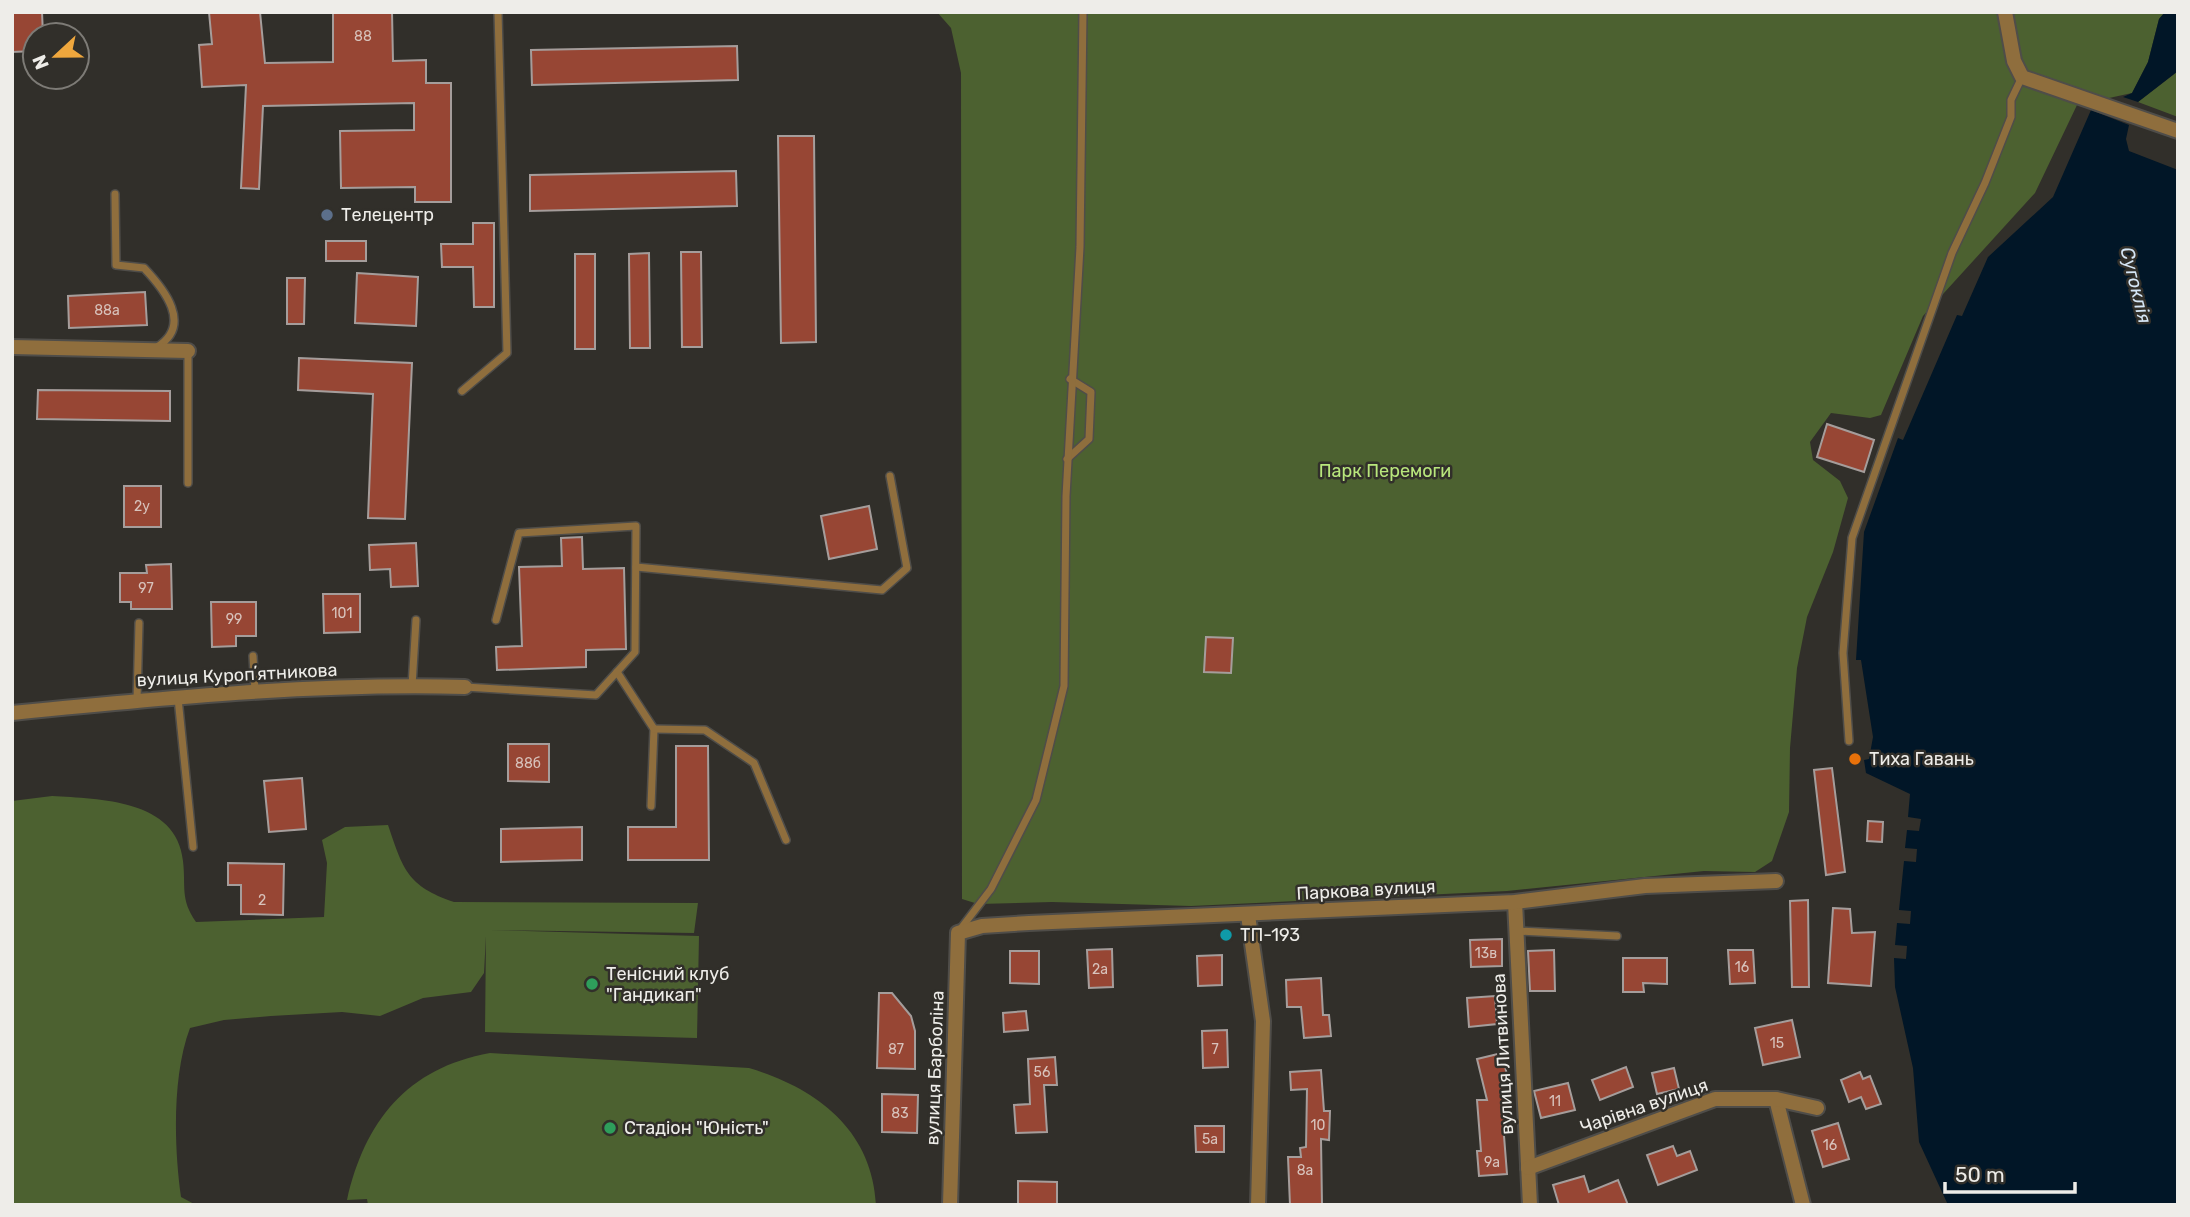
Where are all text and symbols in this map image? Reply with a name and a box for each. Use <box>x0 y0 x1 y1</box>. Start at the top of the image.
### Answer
north arrow <box>21 21 91 91</box>
house number: 88 <box>354 28 372 45</box>
text: N <box>27 52 54 73</box>
place label: Телецентр <box>341 204 434 226</box>
marker: Телецентр <box>319 207 335 223</box>
water label: Сугоклія <box>2115 244 2157 326</box>
house number: 88а <box>94 302 120 319</box>
park label: Парк Перемоги <box>1319 460 1451 482</box>
house number: 2у <box>134 498 150 515</box>
house number: 97 <box>138 580 154 597</box>
house number: 101 <box>332 605 352 622</box>
house number: 99 <box>226 611 242 628</box>
street label: вулиця Куропʼятникова <box>136 659 338 691</box>
place label: Тиха Гавань <box>1869 748 1974 770</box>
marker: Тиха Гавань <box>1847 751 1863 767</box>
house number: 88б <box>515 755 541 772</box>
street label: Паркова вулиця <box>1296 875 1436 905</box>
house number: 2 <box>258 892 266 909</box>
place label: ТП-193 <box>1240 924 1300 946</box>
marker: ТП-193 <box>1218 927 1234 943</box>
house number: 13в <box>1475 945 1497 962</box>
house number: 16 <box>1735 959 1749 976</box>
house number: 2а <box>1092 961 1108 978</box>
place label: Тенісний клуб "Гандикап" <box>606 963 729 1006</box>
street label: вулиця Литвинова <box>1488 973 1518 1135</box>
marker: Тенісний клуб "Гандикап" <box>584 976 600 992</box>
street label: вулиця Барболіна <box>921 990 949 1146</box>
house number: 15 <box>1770 1035 1784 1052</box>
house number: 87 <box>888 1041 904 1058</box>
house number: 7 <box>1211 1041 1219 1058</box>
house number: 56 <box>1034 1064 1050 1081</box>
street label: Чарівна вулиця <box>1577 1074 1711 1138</box>
house number: 11 <box>1549 1093 1561 1110</box>
house number: 83 <box>891 1105 909 1122</box>
place label: Стадіон "Юність" <box>624 1117 769 1139</box>
house number: 10 <box>1311 1117 1326 1134</box>
marker: Стадіон "Юність" <box>602 1120 618 1136</box>
house number: 5а <box>1202 1131 1218 1148</box>
house number: 16 <box>1823 1137 1837 1154</box>
scale bar <box>1945 1150 2074 1194</box>
house number: 9а <box>1484 1154 1500 1171</box>
house number: 8а <box>1297 1162 1313 1179</box>
text: 50 m <box>1955 1162 2005 1187</box>

